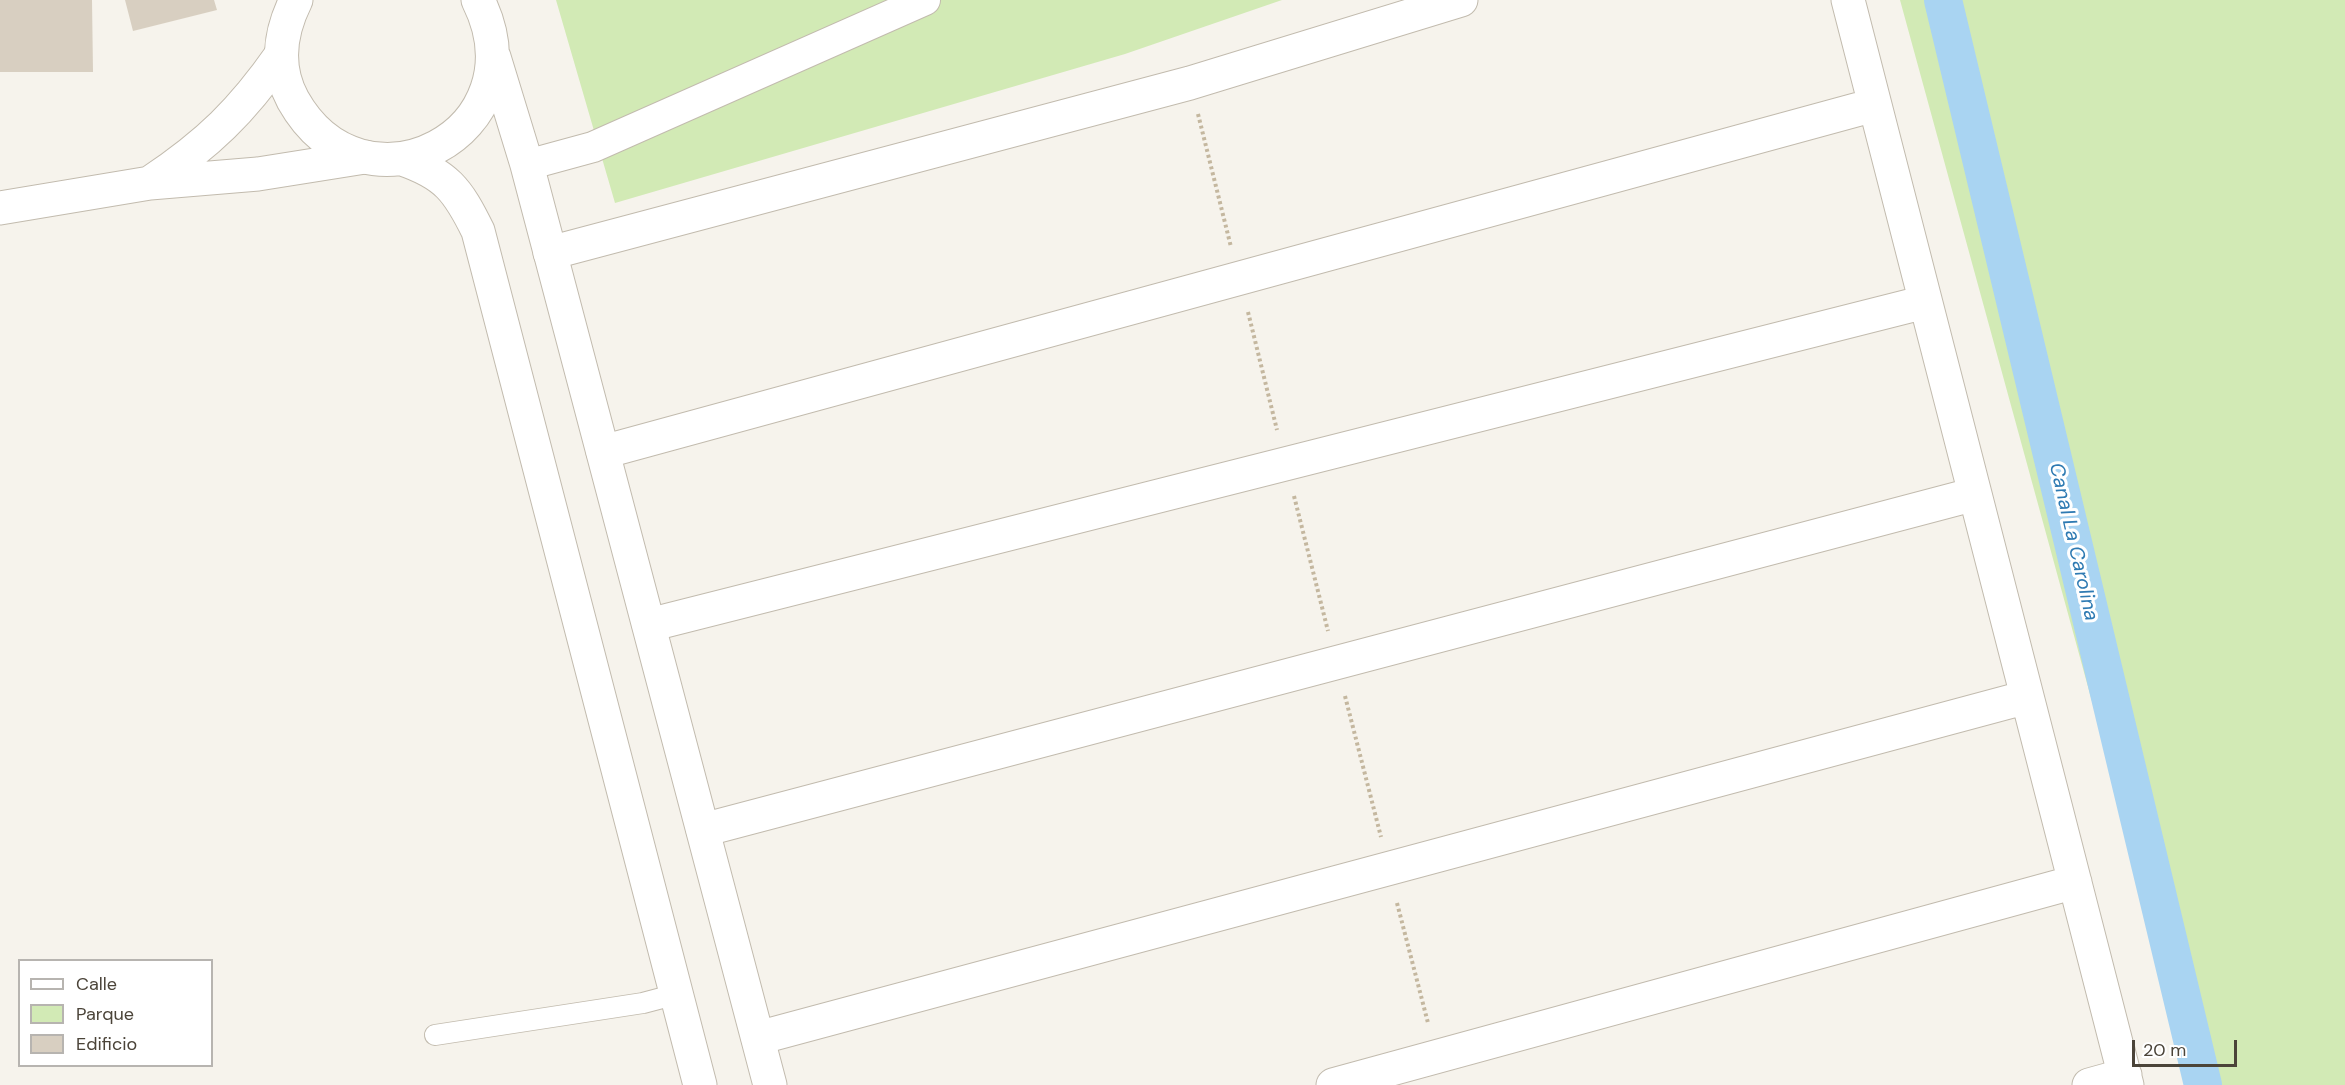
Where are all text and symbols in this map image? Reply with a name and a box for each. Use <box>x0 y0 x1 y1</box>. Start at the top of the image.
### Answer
water label: Canal La Carolina <box>2043 461 2103 623</box>
legend <box>18 959 213 1067</box>
text: Calle <box>76 972 117 996</box>
text: Parque <box>76 1002 134 1026</box>
scale bar <box>2135 1028 2240 1066</box>
text: Edificio <box>76 1032 137 1056</box>
text: 20 m <box>2143 1038 2186 1062</box>

